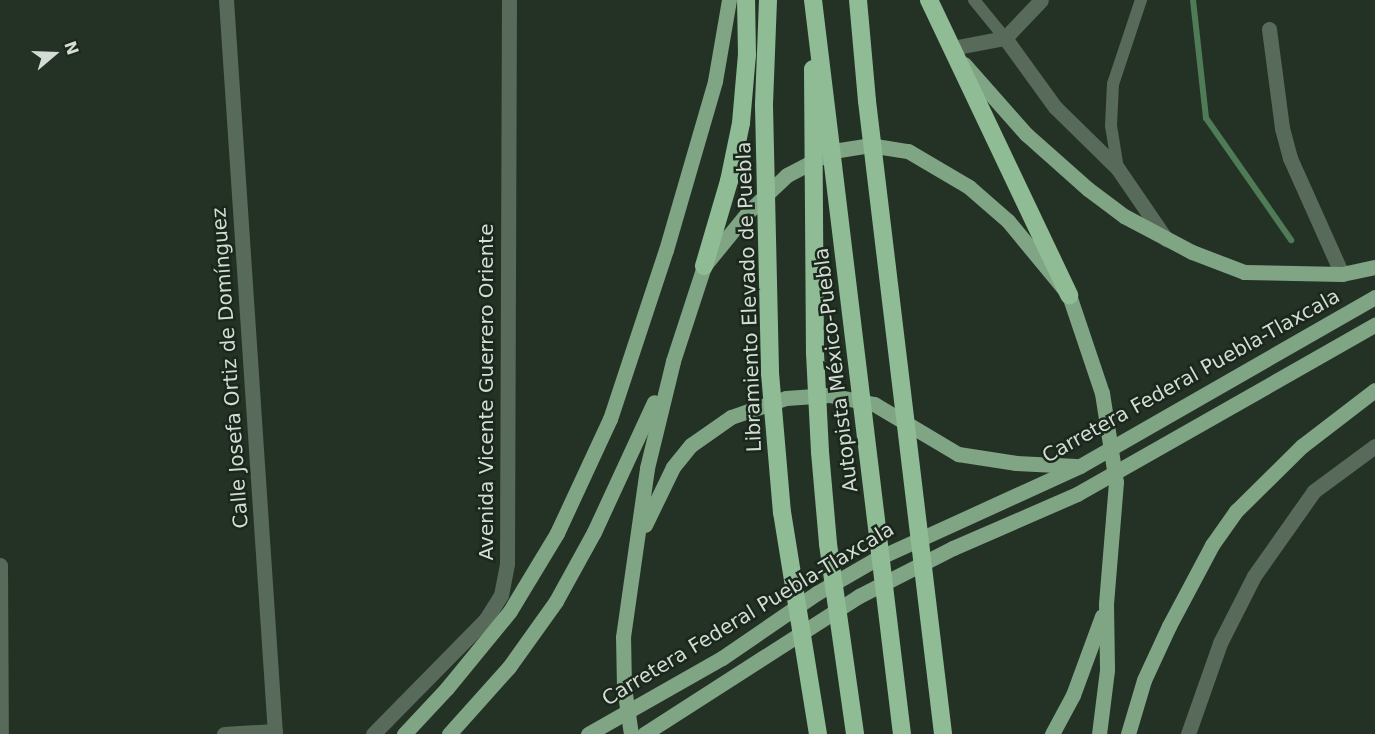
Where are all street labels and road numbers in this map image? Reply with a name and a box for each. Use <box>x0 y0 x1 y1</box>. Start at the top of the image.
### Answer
street label: Libramiento Elevado de Puebla <box>732 141 766 453</box>
street label: Calle Josefa Ortiz de Domínguez <box>207 207 253 529</box>
street label: Avenida Vicente Guerrero Oriente <box>474 224 498 560</box>
street label: Autopista México-Puebla <box>809 246 863 494</box>
street label: Carretera Federal Puebla-Tlaxcala <box>1038 284 1344 468</box>
street label: Carretera Federal Puebla-Tlaxcala <box>598 517 898 711</box>

